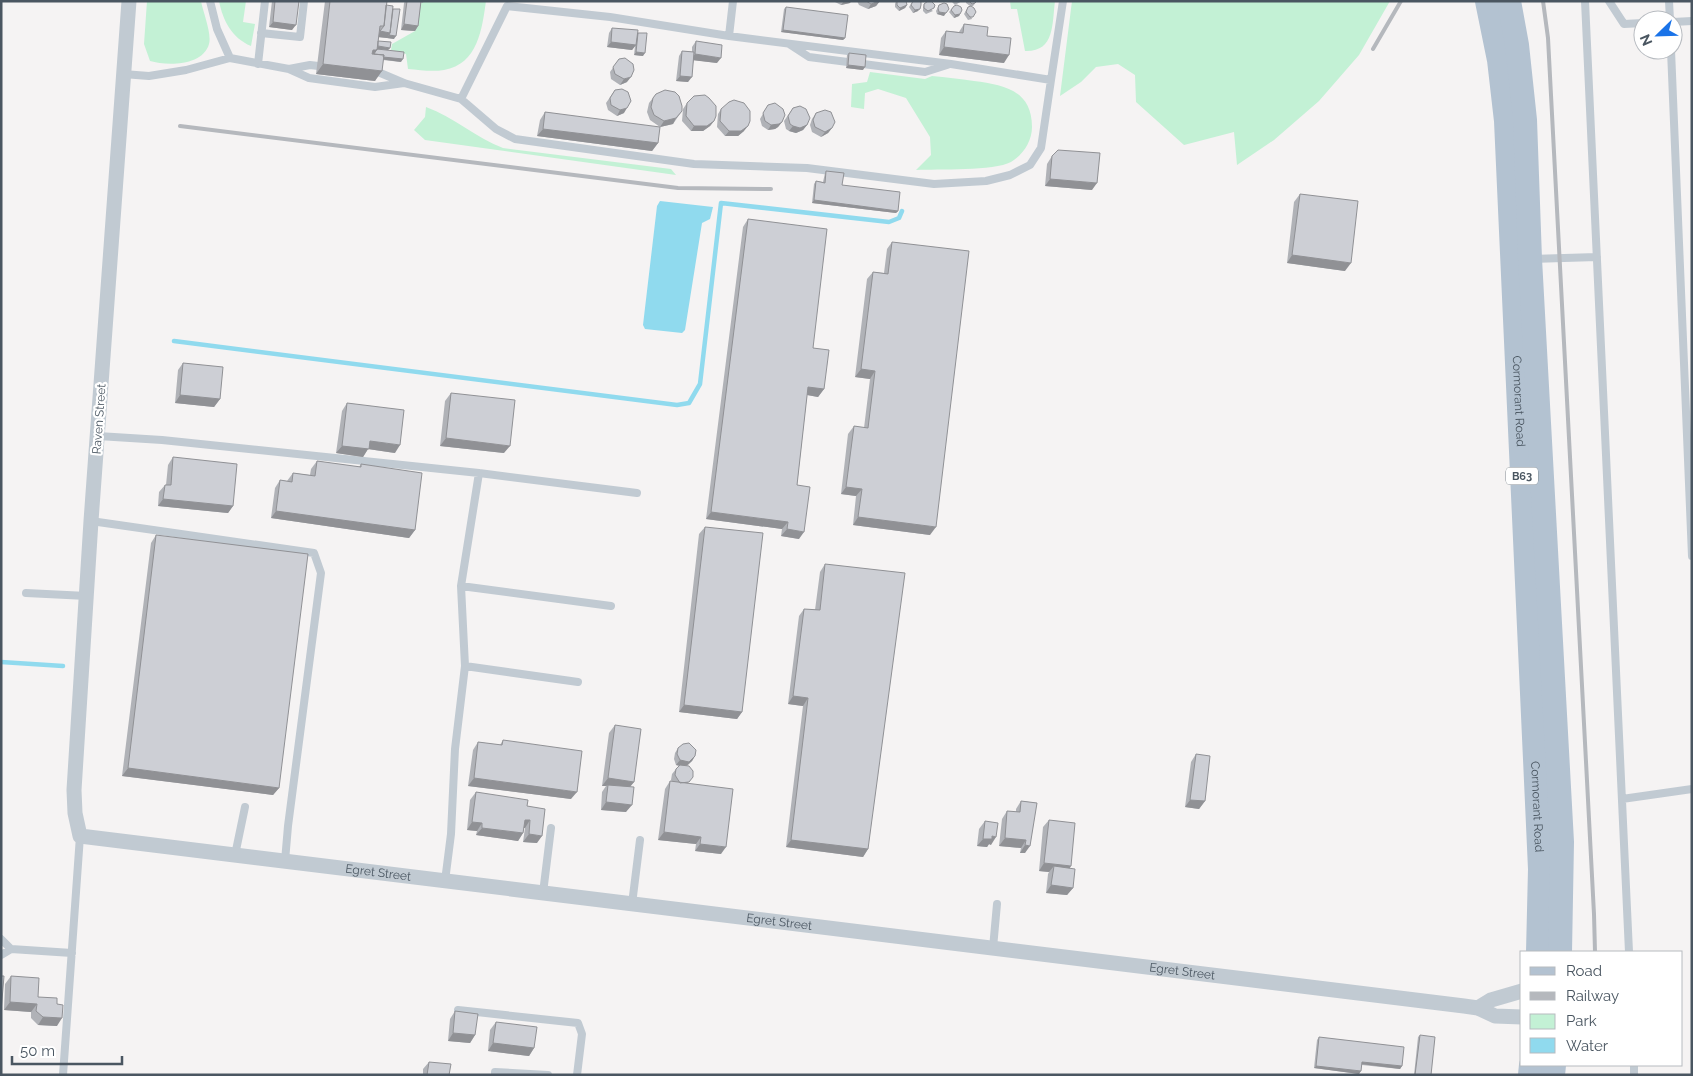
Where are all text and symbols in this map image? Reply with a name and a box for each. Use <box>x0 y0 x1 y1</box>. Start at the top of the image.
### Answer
north arrow <box>1633 10 1683 60</box>
text: N <box>1637 32 1655 48</box>
street label: Cormorant Road <box>1510 355 1528 447</box>
street label: Raven Street <box>90 383 108 455</box>
road number: B63 <box>1506 468 1538 484</box>
street label: Cormorant Road <box>1528 761 1546 853</box>
street label: Egret Street <box>345 862 412 884</box>
street label: Egret Street <box>746 911 813 933</box>
legend <box>1520 951 1683 1066</box>
street label: Egret Street <box>1149 960 1216 982</box>
text: Road <box>1566 962 1602 980</box>
text: Railway <box>1566 987 1619 1005</box>
text: Park <box>1566 1012 1597 1030</box>
scale bar <box>12 1034 122 1066</box>
text: Water <box>1566 1037 1609 1055</box>
text: 50 m <box>20 1042 55 1060</box>

